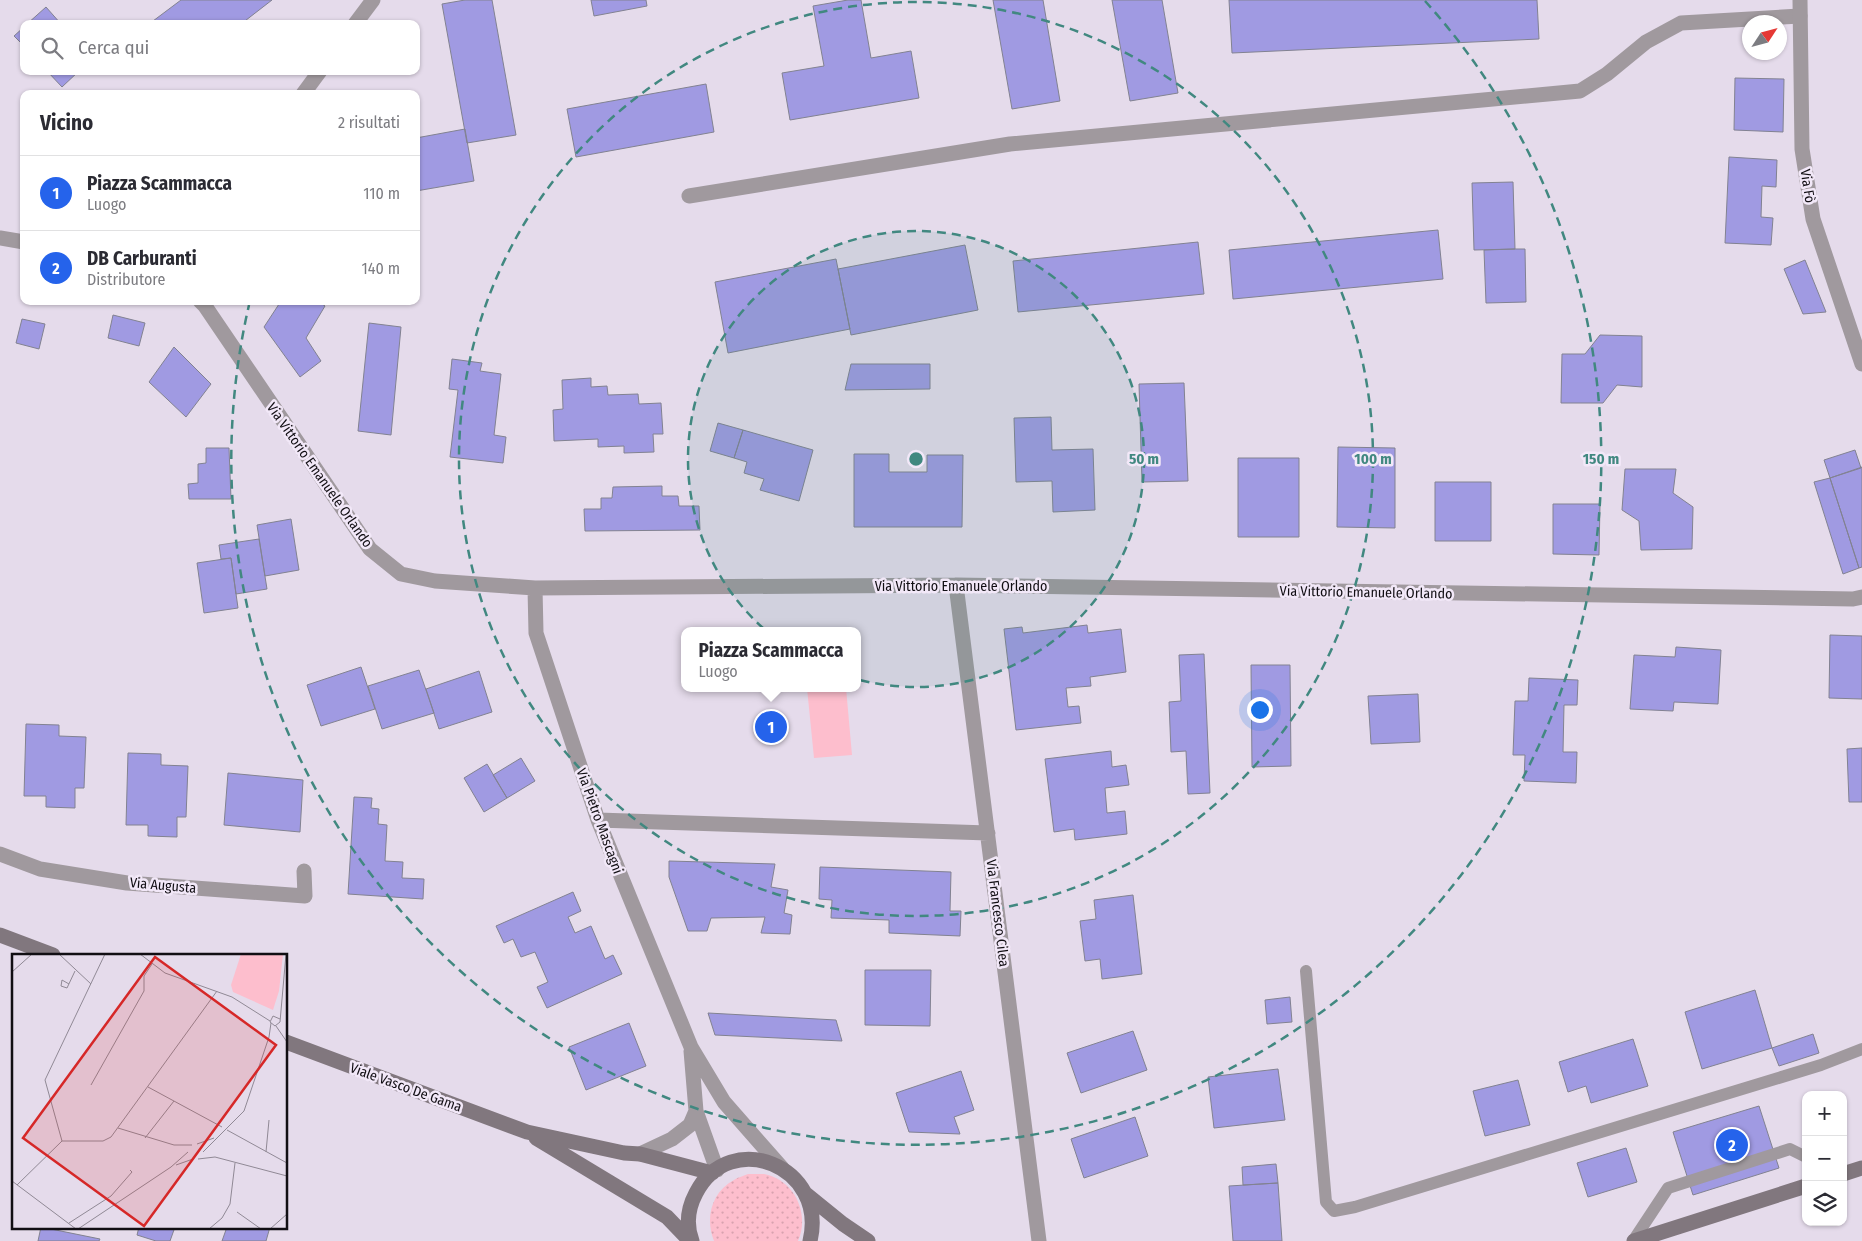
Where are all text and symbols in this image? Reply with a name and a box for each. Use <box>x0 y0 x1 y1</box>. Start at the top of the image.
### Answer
north arrow <box>1742 15 1787 60</box>
search box <box>20 20 420 75</box>
icon: search <box>38 34 66 62</box>
text: Cerca qui <box>78 36 149 59</box>
text: Vicino <box>40 110 93 136</box>
text: 2 risultati <box>338 113 400 132</box>
street label: Via Fò <box>1796 168 1819 204</box>
text: Piazza Scammacca <box>87 172 232 195</box>
text: 1 <box>53 184 59 203</box>
text: 110 m <box>363 184 400 203</box>
text: Luogo <box>87 195 126 214</box>
text: DB Carburanti <box>87 247 197 270</box>
text: 2 <box>52 259 60 278</box>
text: 140 m <box>362 259 400 278</box>
text: Distributore <box>87 270 165 289</box>
street label: Via Vittorio Emanuele Orlando <box>263 400 376 551</box>
centre of rings <box>907 450 925 468</box>
text: 50 m <box>1129 450 1159 468</box>
text: 100 m <box>1354 450 1392 468</box>
text: 150 m <box>1583 450 1619 468</box>
street label: Via Vittorio Emanuele Orlando <box>875 578 1047 595</box>
street label: Via Vittorio Emanuele Orlando <box>1279 582 1453 603</box>
popup <box>681 627 861 692</box>
text: Piazza Scammacca <box>698 639 844 662</box>
text: Luogo <box>698 662 738 681</box>
your location <box>1247 697 1273 723</box>
pin: 1 <box>755 708 787 746</box>
street label: Via Pietro Mascagni <box>573 766 627 876</box>
street label: Via Francesco Cilea <box>982 858 1013 968</box>
street label: Via Augusta <box>129 874 197 897</box>
inset map <box>12 954 288 1228</box>
street label: Viale Vasco De Gama <box>348 1059 464 1116</box>
map controls <box>1802 1091 1847 1226</box>
button: + <box>1802 1091 1847 1136</box>
pin: 2 <box>1716 1126 1748 1164</box>
button: − <box>1802 1136 1847 1181</box>
button: layers <box>1802 1181 1847 1226</box>

